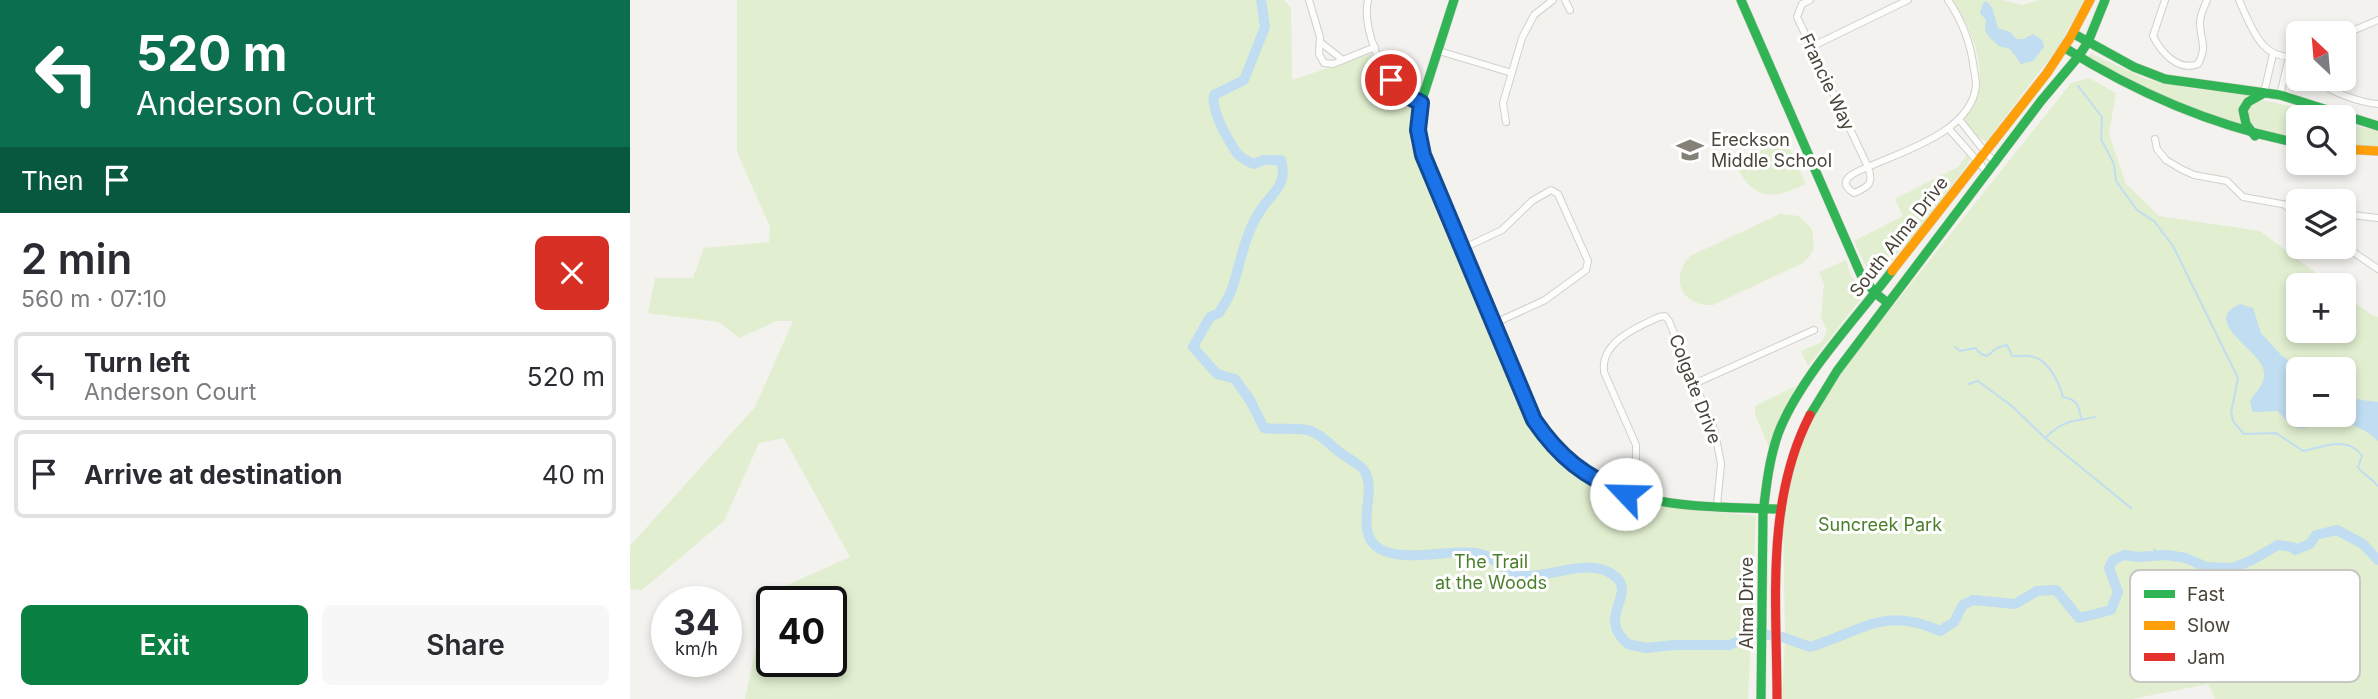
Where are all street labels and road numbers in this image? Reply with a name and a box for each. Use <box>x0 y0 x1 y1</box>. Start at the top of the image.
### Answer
street label: Francie Way <box>1796 30 1859 134</box>
street label: South Alma Drive <box>1845 172 1952 301</box>
street label: Colgate Drive <box>1665 331 1726 446</box>
street label: Alma Drive <box>1736 557 1757 649</box>

